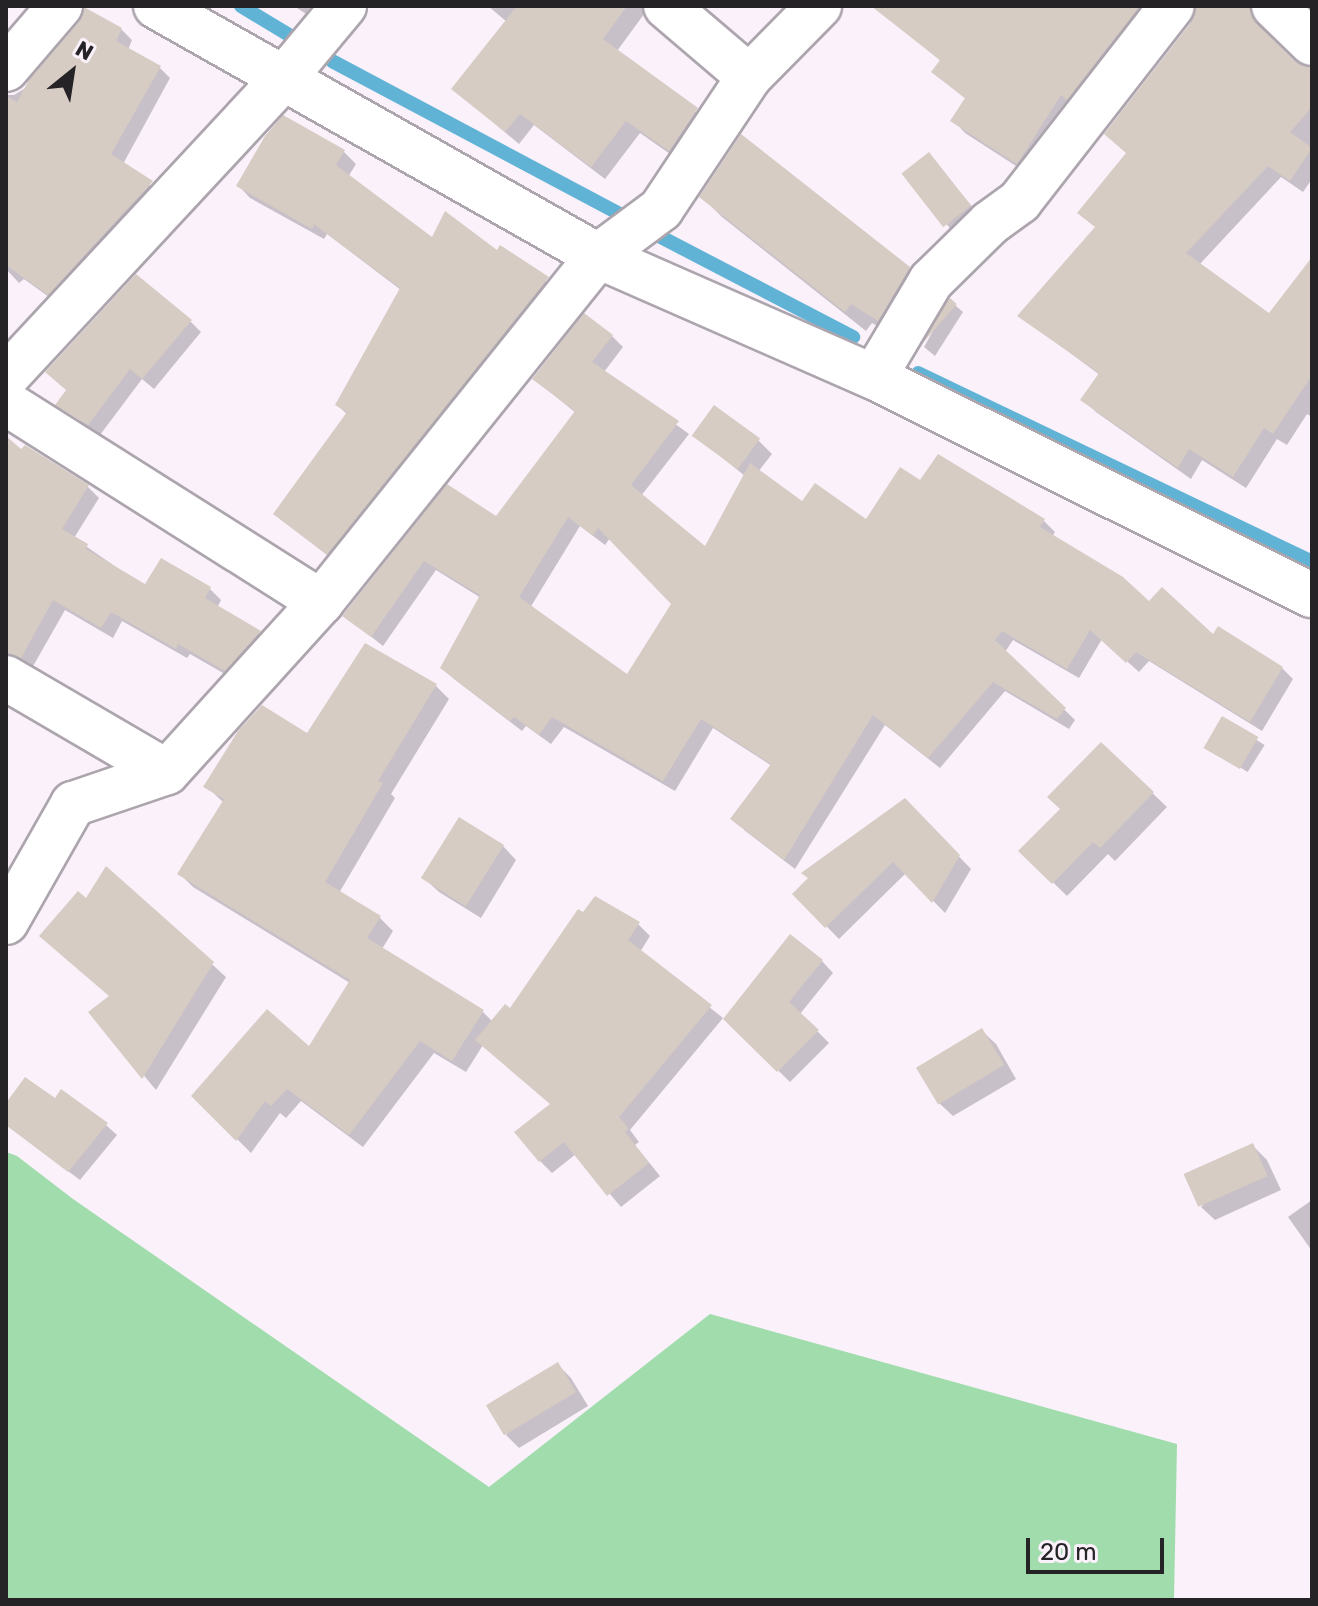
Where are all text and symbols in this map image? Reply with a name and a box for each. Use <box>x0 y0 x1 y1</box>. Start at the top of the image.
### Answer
north arrow <box>32 32 112 112</box>
text: N <box>71 35 98 66</box>
scale bar <box>1030 1522 1168 1572</box>
text: 20 m <box>1040 1538 1097 1566</box>

